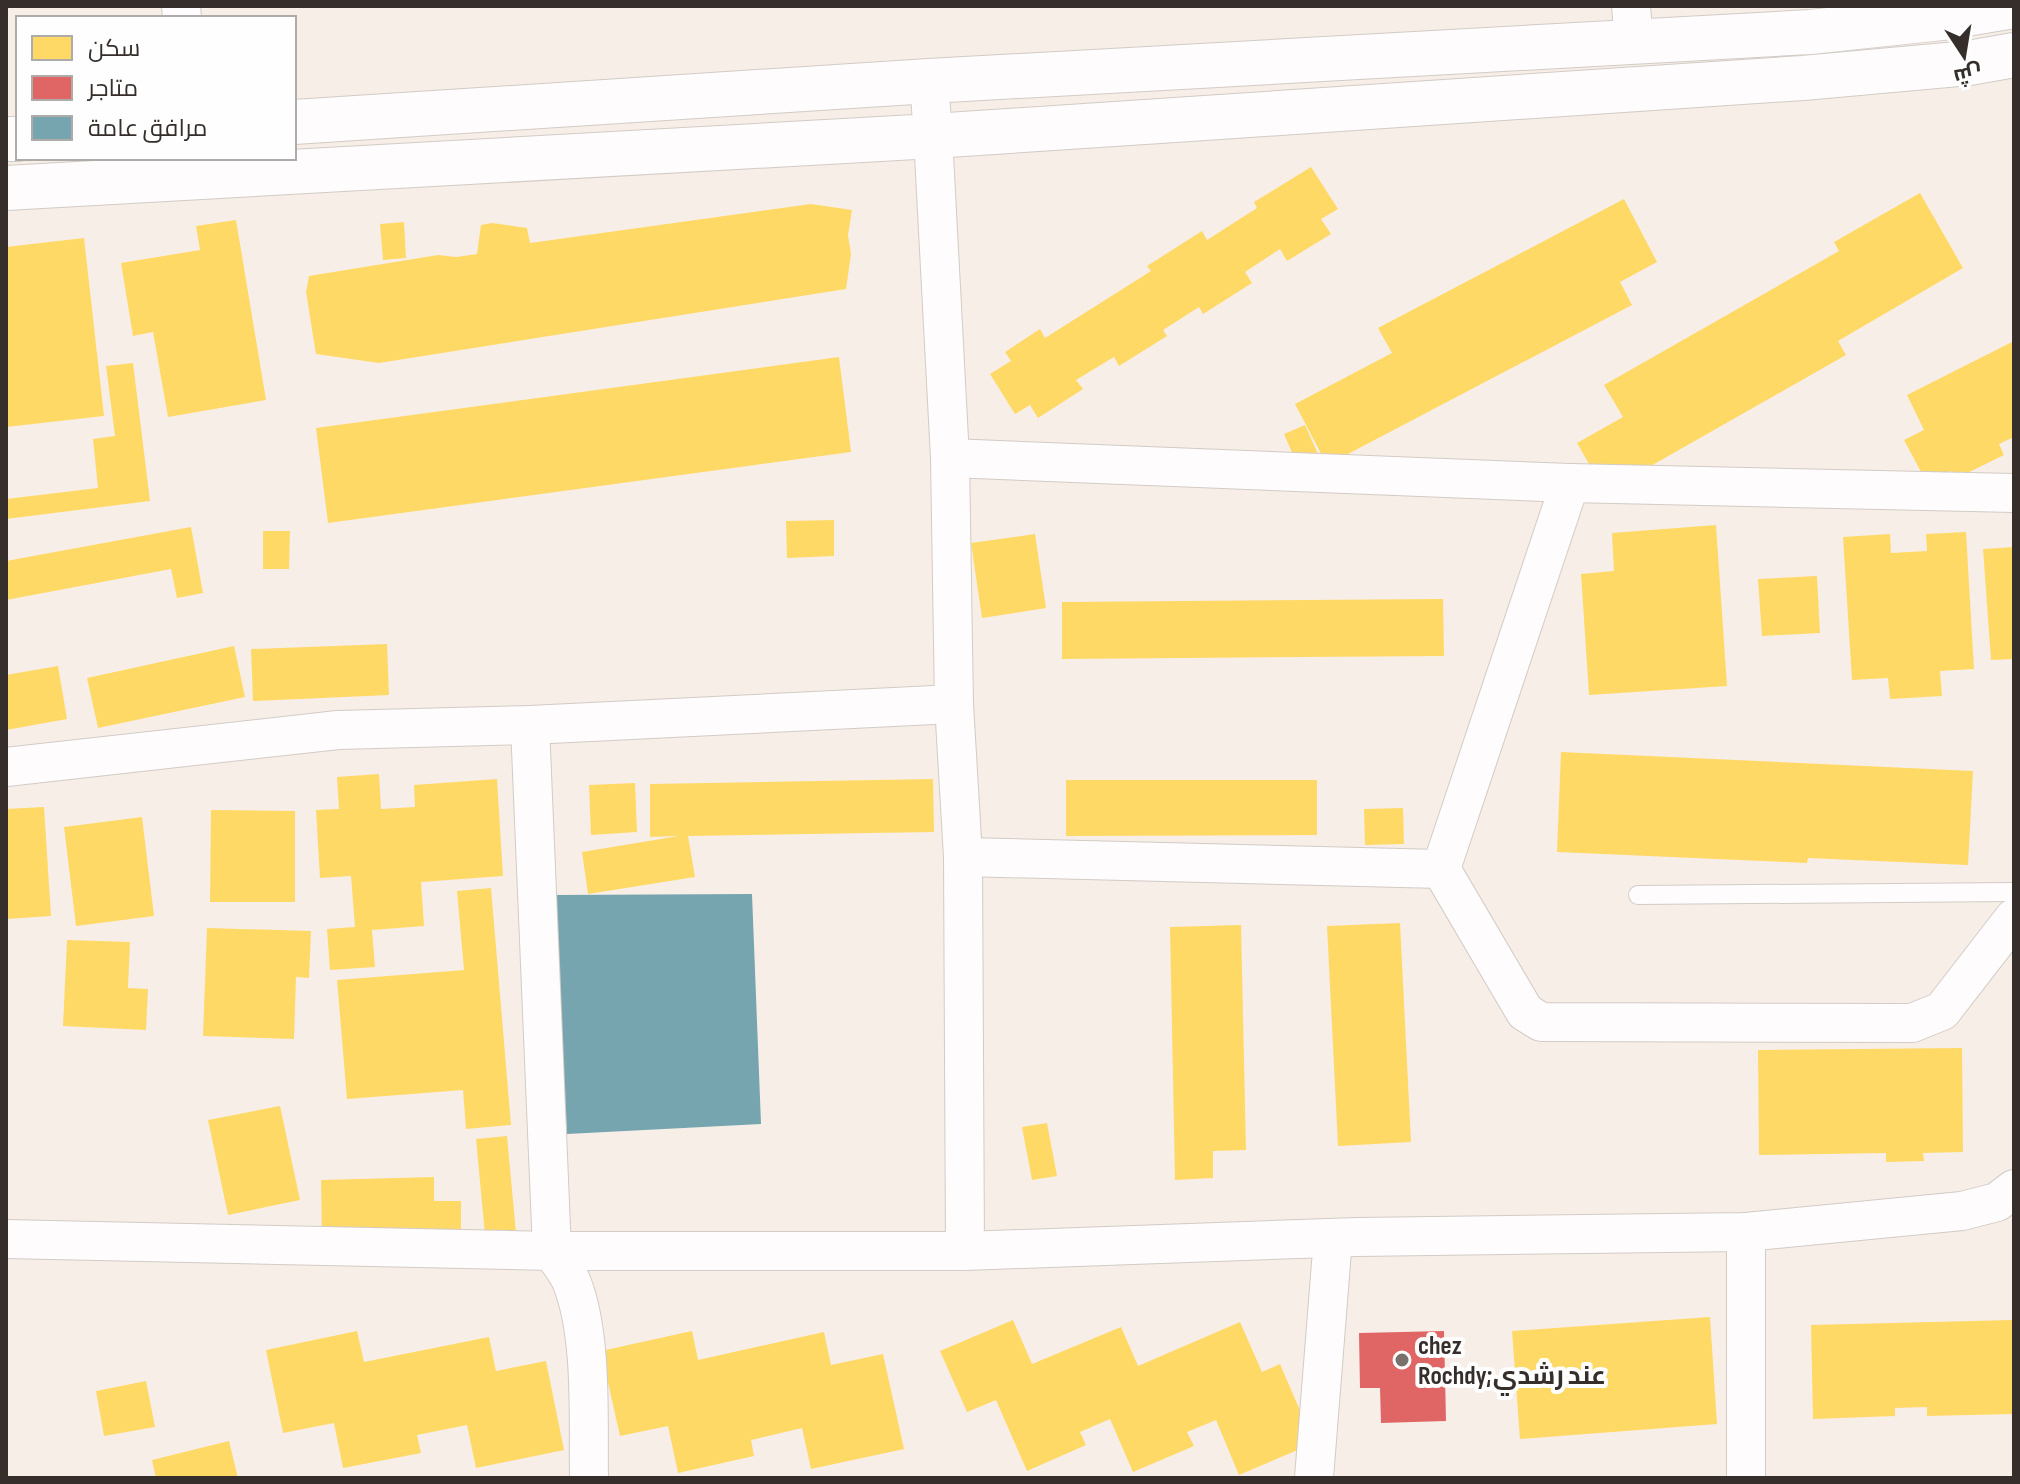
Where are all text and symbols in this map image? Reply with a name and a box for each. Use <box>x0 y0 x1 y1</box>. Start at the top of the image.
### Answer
legend <box>16 16 296 160</box>
north arrow <box>1924 16 2004 96</box>
text: سكن <box>88 34 140 63</box>
text: ش <box>1951 58 1984 90</box>
text: متاجر <box>86 74 138 103</box>
text: مرافق عامة <box>88 114 208 143</box>
place label: chez Rochdy;عند رشدي <box>1418 1331 1606 1396</box>
marker: chez Rochdy;عند رشدي <box>1393 1351 1411 1369</box>

